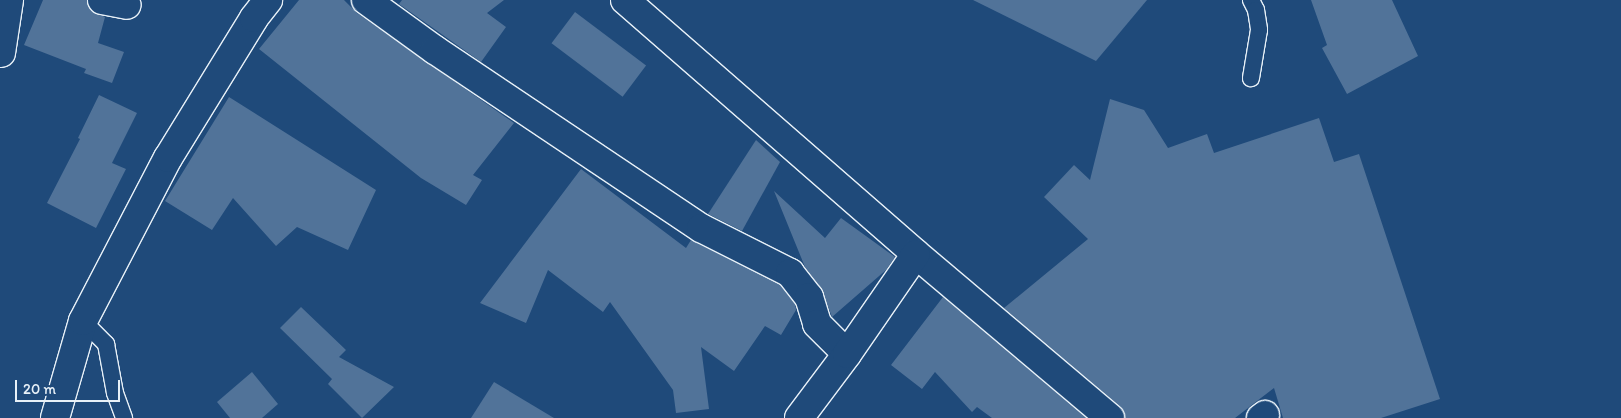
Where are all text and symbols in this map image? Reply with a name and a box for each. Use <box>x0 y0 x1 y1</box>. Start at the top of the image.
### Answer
scale bar <box>18 370 122 402</box>
text: 20 m <box>23 380 56 398</box>

